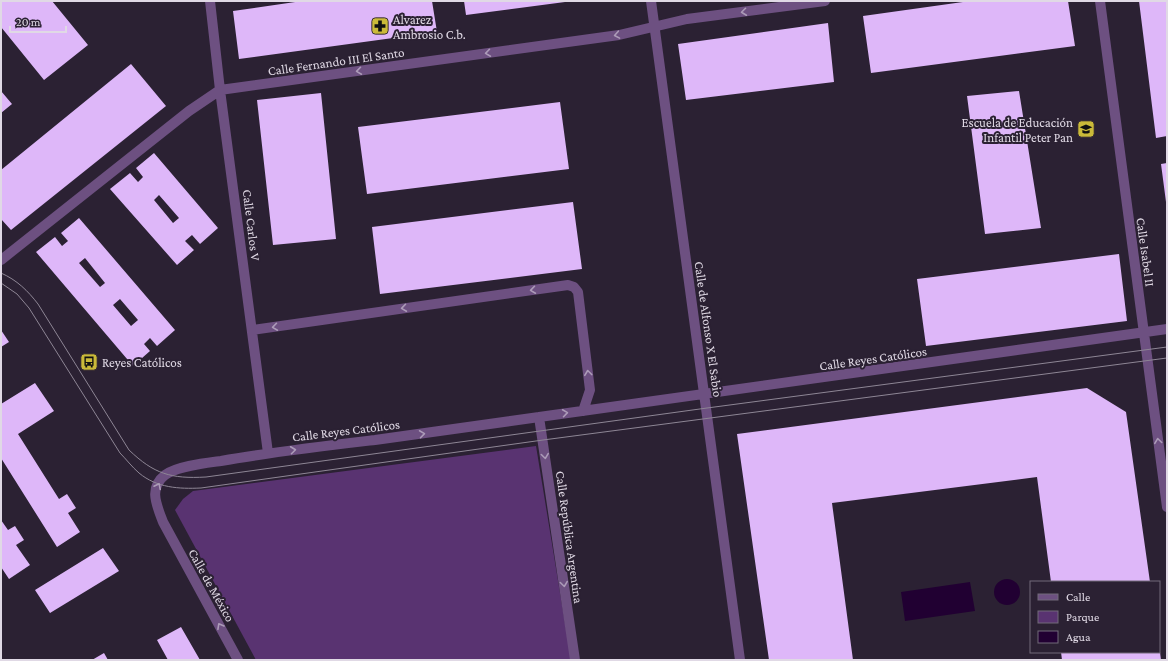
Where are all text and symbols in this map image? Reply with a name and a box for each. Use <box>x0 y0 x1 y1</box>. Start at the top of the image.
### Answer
one-way arrow <box>741 7 747 16</box>
scale bar <box>10 8 66 34</box>
place label: Alvarez Ambrosio C.b. <box>393 12 466 42</box>
text: 20 m <box>16 15 41 29</box>
pharmacy icon: Alvarez Ambrosio C.b. <box>370 16 390 36</box>
one-way arrow <box>614 30 620 39</box>
street label: Calle Fernando III El Santo <box>267 44 405 79</box>
one-way arrow <box>485 48 491 57</box>
one-way arrow <box>356 66 362 75</box>
place label: Escuela de Educación Infantil Peter Pan <box>962 115 1073 145</box>
school or university icon: Escuela de Educación Infantil Peter Pan <box>1076 119 1096 139</box>
street label: Calle Carlos V <box>240 189 263 262</box>
street label: Calle Isabel II <box>1133 216 1158 288</box>
street label: Calle de Alfonso X El Sabio <box>692 260 725 398</box>
one-way arrow <box>530 285 536 294</box>
one-way arrow <box>401 303 407 312</box>
one-way arrow <box>272 322 278 331</box>
street label: Calle Reyes Católicos <box>818 344 928 373</box>
bus stop icon: Reyes Católicos <box>79 352 99 372</box>
place label: Reyes Católicos <box>102 355 182 370</box>
one-way arrow <box>584 370 593 376</box>
one-way arrow <box>562 409 568 418</box>
street label: Calle Reyes Católicos <box>291 416 401 445</box>
one-way arrow <box>419 430 425 439</box>
one-way arrow <box>1154 438 1163 444</box>
one-way arrow <box>290 446 296 455</box>
one-way arrow <box>540 453 549 459</box>
street label: Calle República Argentina <box>553 470 586 604</box>
one-way arrow <box>153 482 161 490</box>
street label: Calle de México <box>185 546 238 624</box>
one-way arrow <box>559 581 568 587</box>
legend <box>1030 581 1160 653</box>
text: Calle <box>1066 590 1090 604</box>
text: Parque <box>1066 610 1099 624</box>
one-way arrow <box>217 623 224 630</box>
text: Agua <box>1066 630 1091 644</box>

